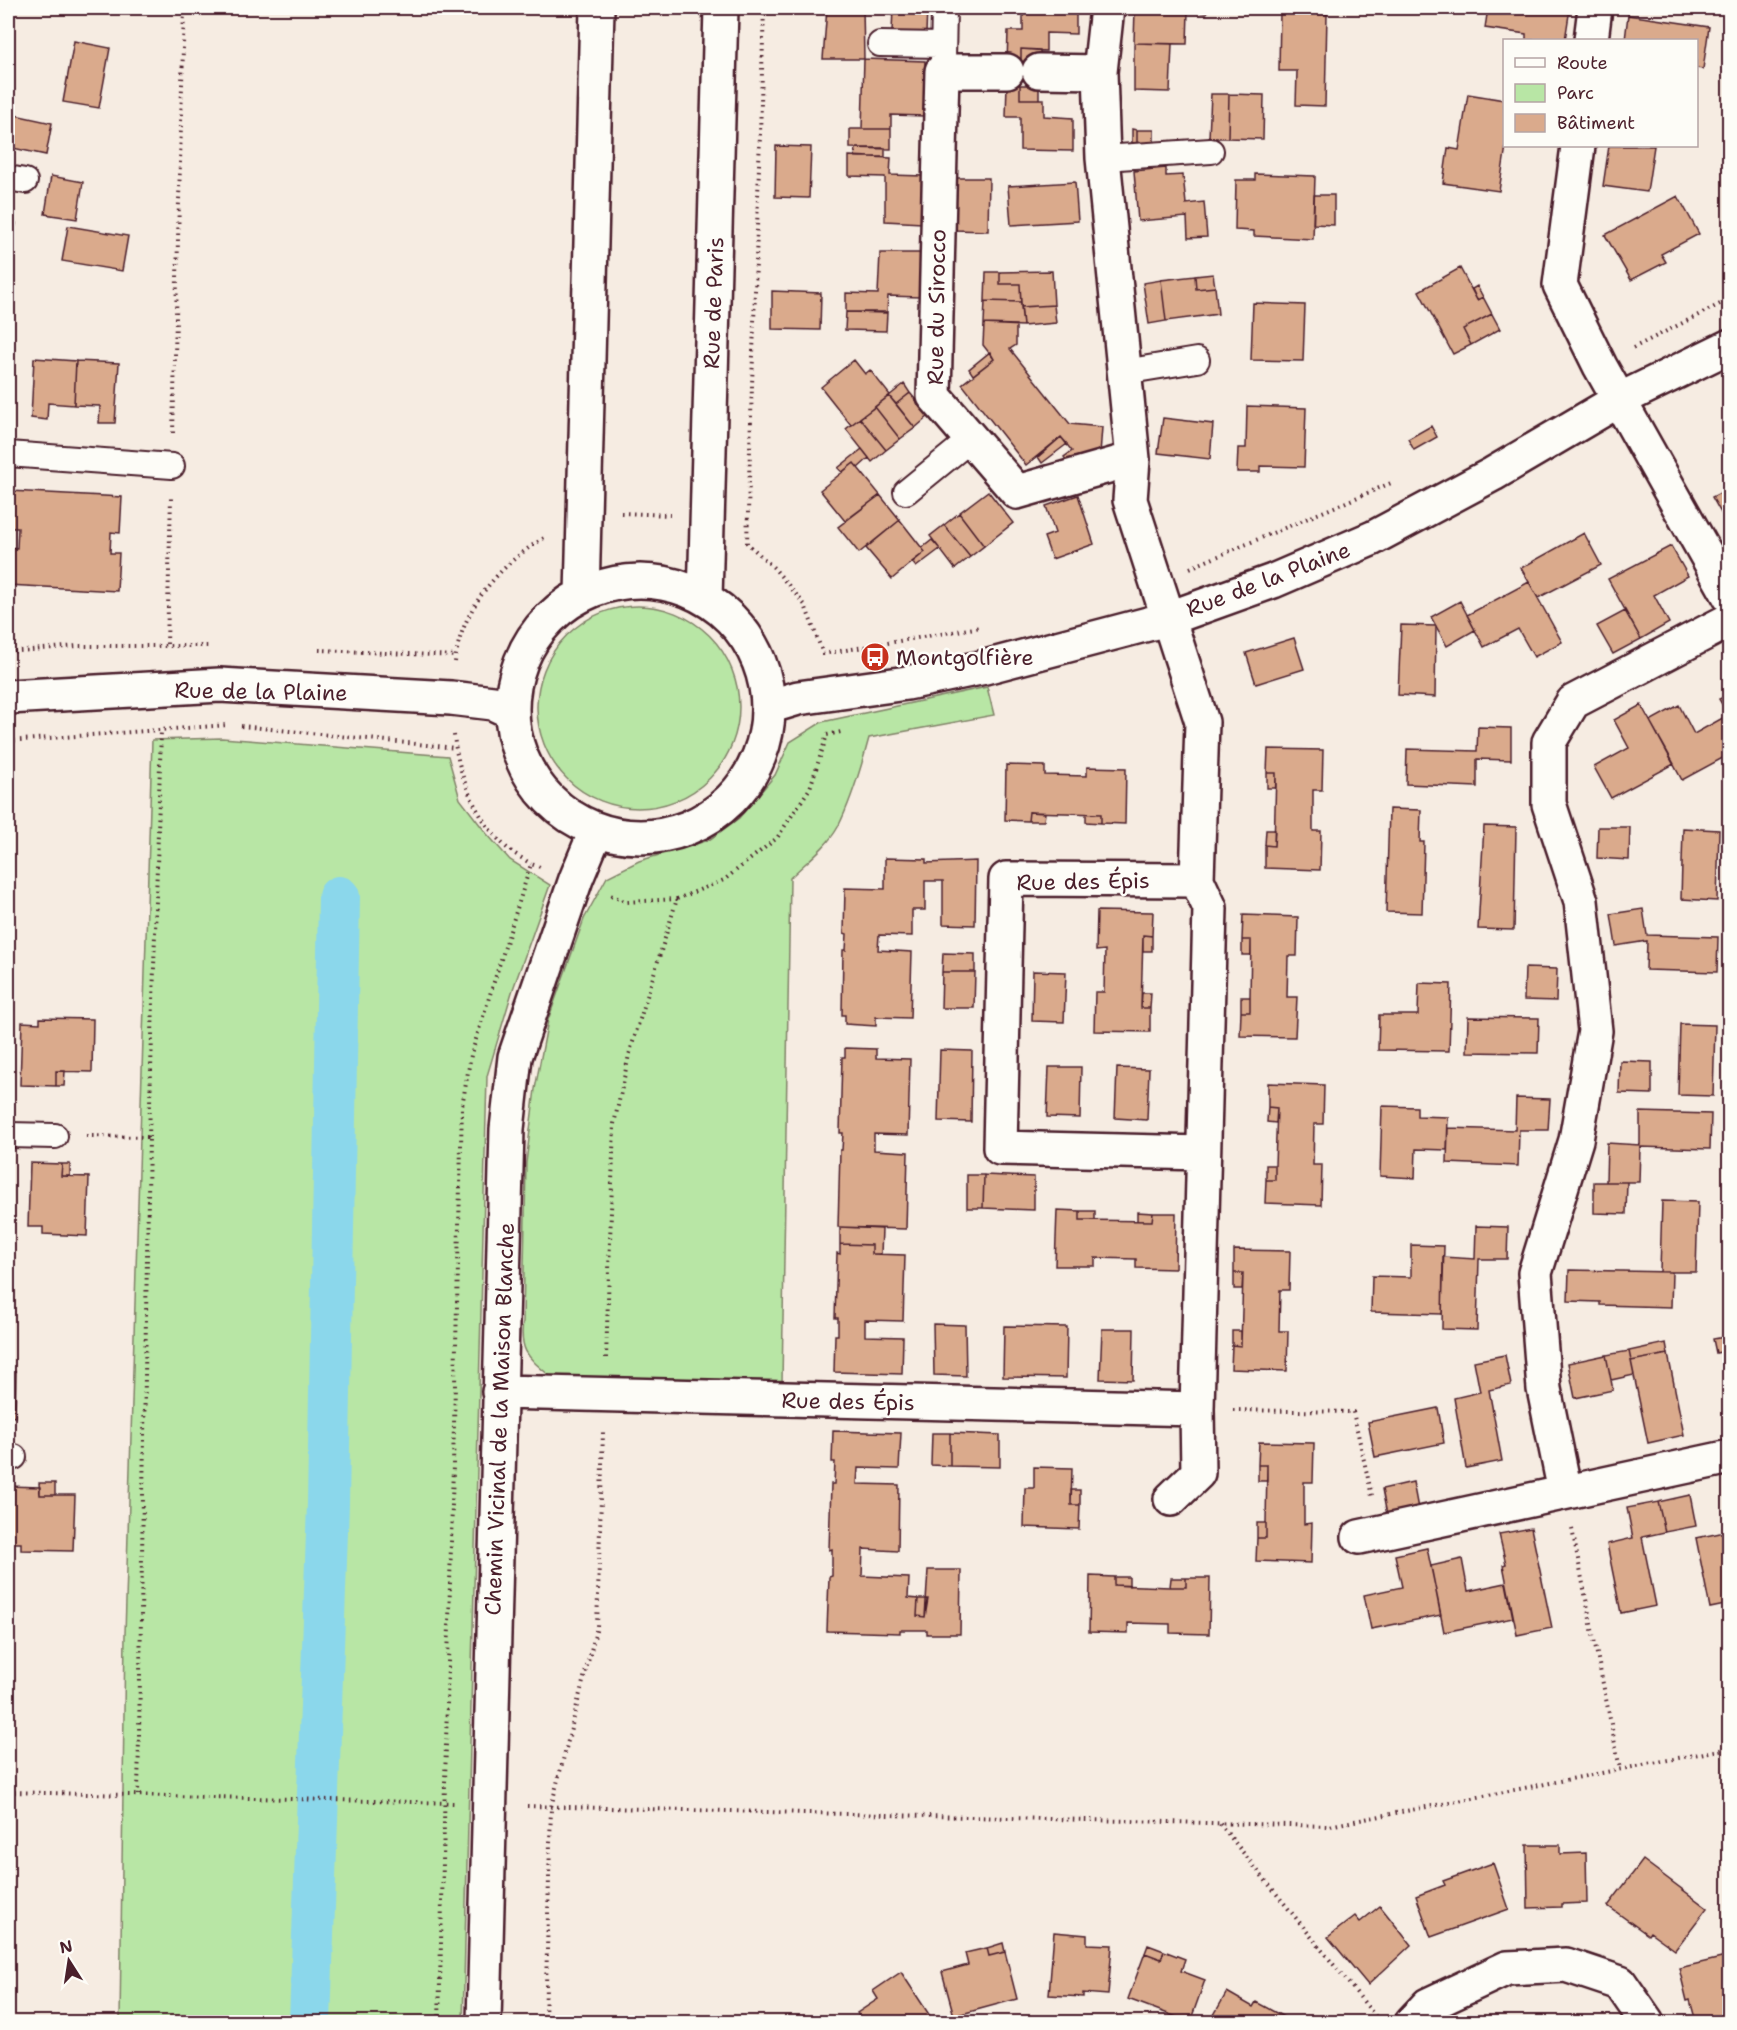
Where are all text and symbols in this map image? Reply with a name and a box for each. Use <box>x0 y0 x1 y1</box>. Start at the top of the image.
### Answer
legend <box>1503 39 1698 147</box>
text: Route <box>1557 51 1608 75</box>
text: Parc <box>1557 81 1594 105</box>
text: Bâtiment <box>1557 111 1635 135</box>
street label: Rue du Sirocco <box>921 229 952 385</box>
street label: Rue de Paris <box>697 236 730 370</box>
street label: Rue de la Plaine <box>1182 535 1354 624</box>
bus stop icon: Montgolfière <box>859 641 891 673</box>
place label: Montgolfière <box>896 643 1034 672</box>
street label: Rue de la Plaine <box>174 675 348 708</box>
street label: Rue des Épis <box>1016 866 1150 897</box>
street label: Chemin Vicinal de la Maison Blanche <box>478 1222 521 1616</box>
street label: Rue des Épis <box>781 1386 915 1417</box>
north arrow <box>39 1931 99 1991</box>
text: N <box>58 1935 74 1958</box>

